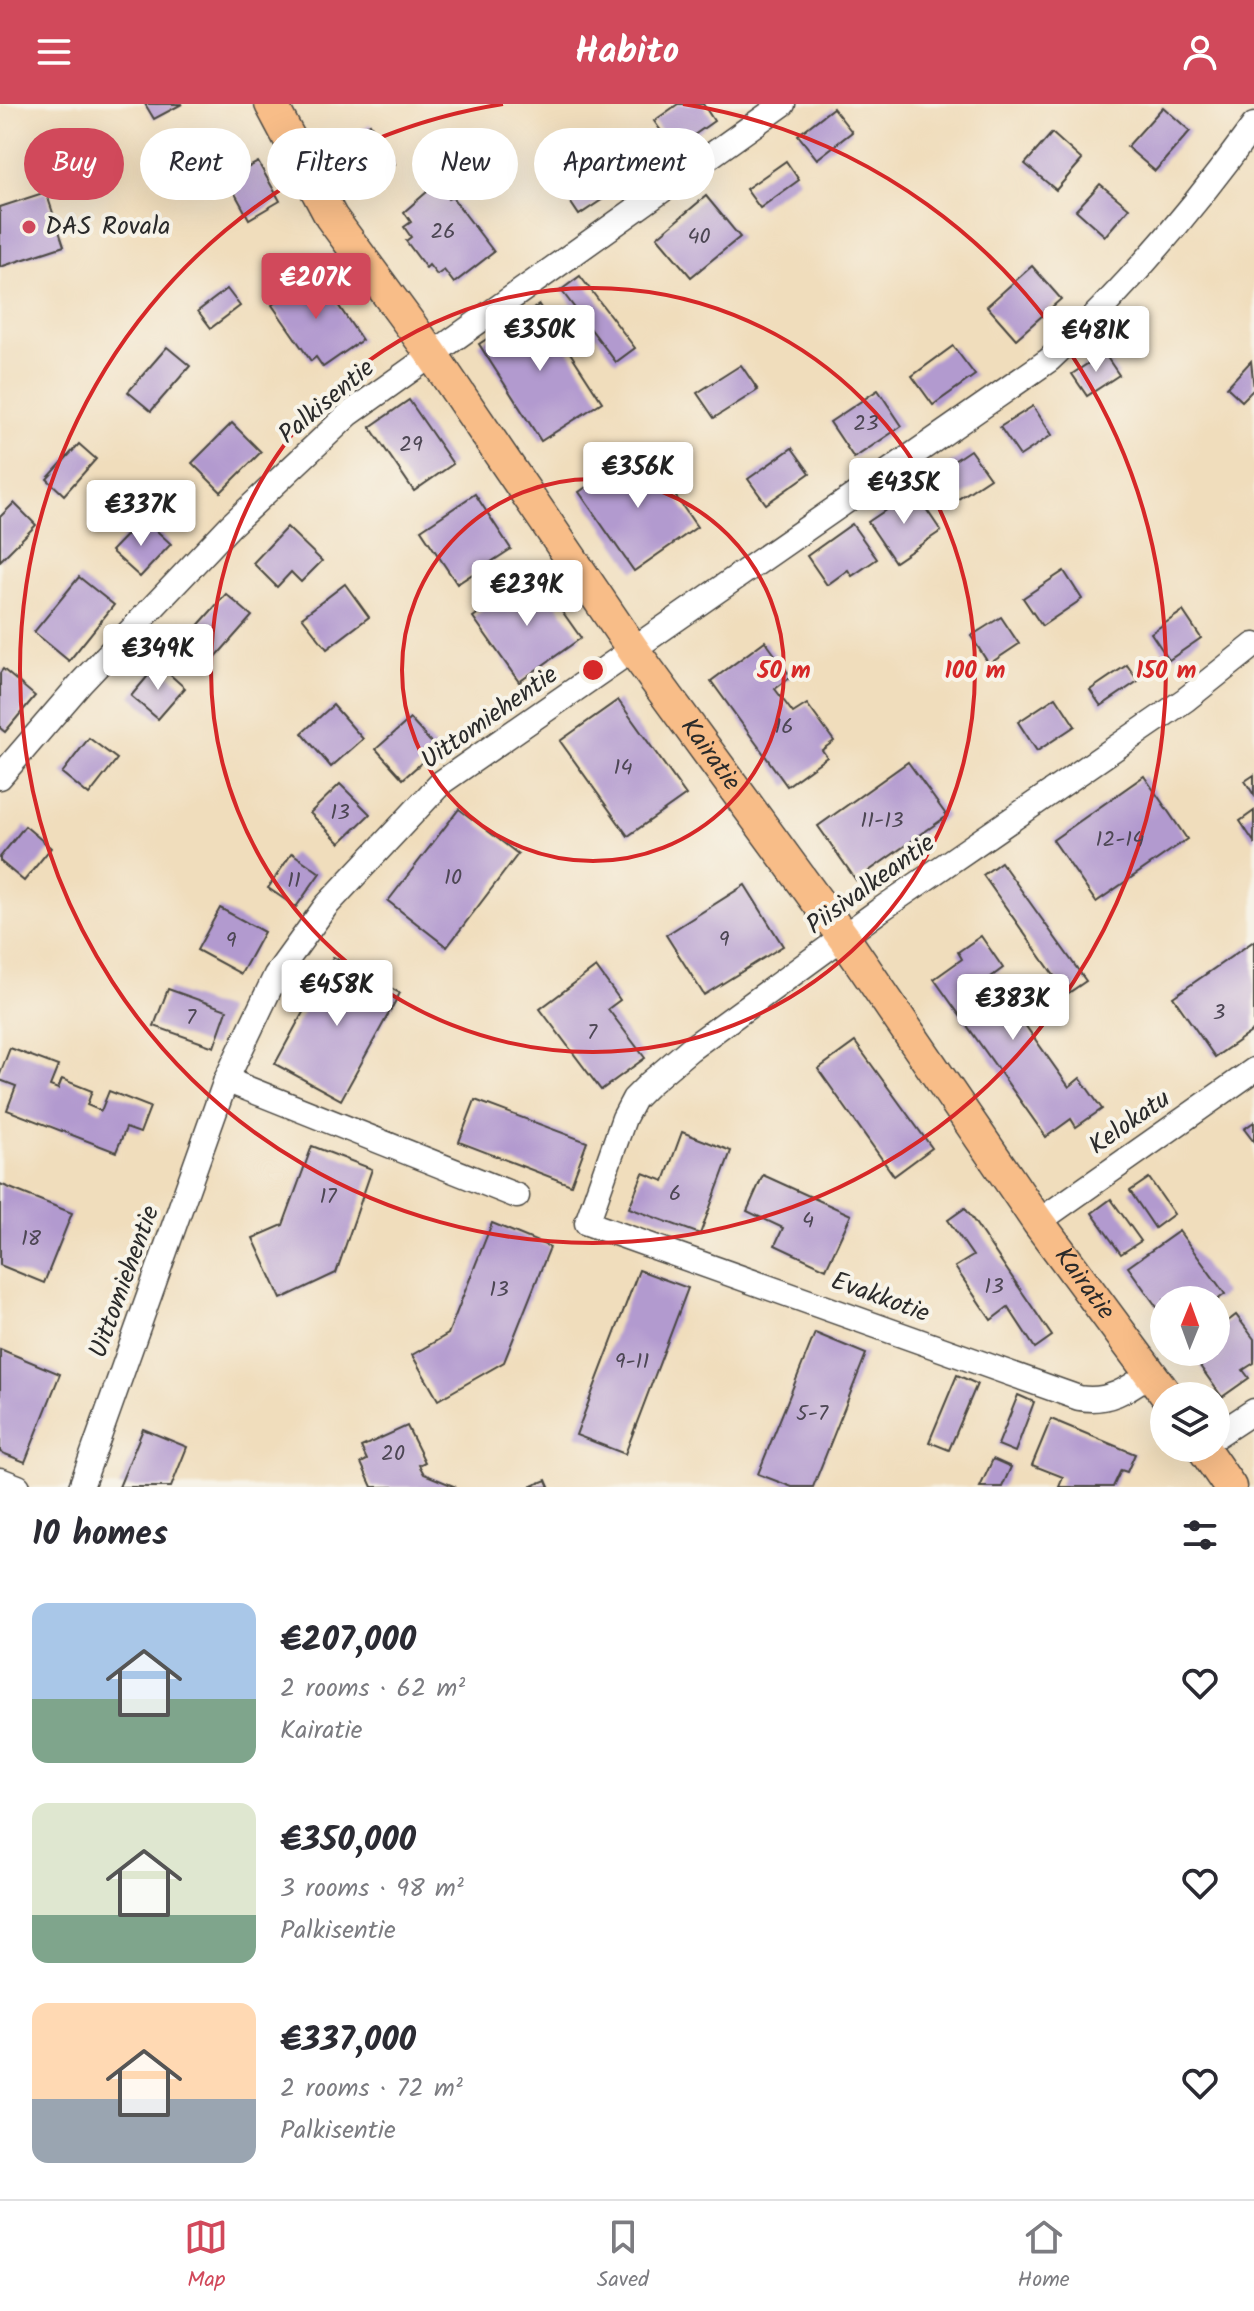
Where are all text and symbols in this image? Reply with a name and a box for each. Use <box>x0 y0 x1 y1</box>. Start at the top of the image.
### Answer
text: Habito <box>575 24 679 81</box>
icon: menu <box>32 30 76 74</box>
icon: person <box>1178 30 1222 74</box>
chip: Buy <box>24 128 124 200</box>
chip: Rent <box>140 128 251 200</box>
chip: Filters <box>267 128 396 200</box>
chip: New <box>412 128 518 200</box>
chip: Apartment <box>534 128 715 200</box>
place label: DAS Rovala <box>45 206 171 248</box>
house number: 26 <box>430 215 456 250</box>
marker: DAS Rovala <box>20 218 38 236</box>
house number: 40 <box>687 220 711 255</box>
pin: €207K <box>260 253 372 321</box>
text: €207K <box>280 258 352 300</box>
pin: €350K <box>484 305 596 373</box>
pin: €481K <box>1040 306 1152 374</box>
text: €350K <box>504 310 576 352</box>
text: €481K <box>1061 311 1131 353</box>
street label: Palkisentie <box>269 349 385 455</box>
house number: 23 <box>853 407 879 442</box>
house number: 29 <box>399 428 423 463</box>
pin: €356K <box>582 442 694 510</box>
text: €356K <box>601 447 675 489</box>
pin: €435K <box>848 458 960 526</box>
text: €435K <box>867 463 941 505</box>
pin: €337K <box>85 480 197 548</box>
text: €337K <box>105 485 177 527</box>
pin: €239K <box>471 560 583 628</box>
text: €239K <box>490 565 564 607</box>
pin: €349K <box>102 624 214 692</box>
text: €349K <box>121 629 195 671</box>
text: 50 m <box>756 652 811 691</box>
text: 100 m <box>945 652 1005 691</box>
text: 150 m <box>1136 652 1196 691</box>
street label: Uittomiehentie <box>413 655 568 781</box>
centre of rings <box>579 656 607 684</box>
street label: Kairatie <box>669 709 751 801</box>
house number: 16 <box>774 710 794 745</box>
house number: 14 <box>613 751 633 786</box>
house number: 13 <box>330 796 350 831</box>
house number: 11-13 <box>860 804 904 839</box>
street label: Piisivalkeantie <box>797 823 945 946</box>
house number: 12-14 <box>1096 823 1144 858</box>
house number: 10 <box>444 861 462 896</box>
house number: 11 <box>287 864 301 899</box>
house number: 9 <box>719 923 730 958</box>
house number: 9 <box>226 924 237 959</box>
pin: €458K <box>281 960 393 1028</box>
text: €458K <box>300 965 374 1007</box>
pin: €383K <box>957 974 1069 1042</box>
text: €383K <box>975 979 1051 1021</box>
house number: 3 <box>1213 996 1225 1031</box>
house number: 7 <box>186 1001 197 1036</box>
house number: 7 <box>587 1016 598 1051</box>
street label: Kelokatu <box>1080 1079 1180 1167</box>
house number: 6 <box>669 1177 681 1212</box>
house number: 17 <box>319 1180 337 1215</box>
street label: Uittomiehentie <box>78 1200 172 1364</box>
house number: 4 <box>802 1204 814 1239</box>
house number: 18 <box>21 1222 42 1257</box>
street label: Kairatie <box>1042 1238 1126 1330</box>
street label: Evakkotie <box>825 1261 936 1335</box>
house number: 13 <box>984 1270 1004 1305</box>
house number: 13 <box>489 1273 509 1308</box>
north arrow <box>1150 1286 1230 1366</box>
map controls <box>1150 1286 1230 1462</box>
house number: 9-11 <box>615 1345 649 1380</box>
button: layers <box>1150 1382 1230 1462</box>
house number: 5-7 <box>796 1397 829 1432</box>
house number: 20 <box>381 1437 405 1472</box>
text: 10 homes <box>32 1508 168 1562</box>
icon: filters <box>1178 1513 1222 1557</box>
text: €207,000 <box>280 1614 416 1668</box>
icon: home <box>96 1635 192 1731</box>
icon: heart <box>1178 1661 1222 1705</box>
text: 2 rooms · 62 m² <box>280 1668 465 1710</box>
text: Kairatie <box>280 1710 363 1752</box>
text: €350,000 <box>280 1814 416 1868</box>
icon: home <box>96 1835 192 1931</box>
icon: heart <box>1178 1861 1222 1905</box>
text: 3 rooms · 98 m² <box>280 1868 464 1910</box>
text: Palkisentie <box>280 1910 396 1952</box>
text: €337,000 <box>280 2014 416 2068</box>
icon: home <box>96 2035 192 2131</box>
icon: heart <box>1178 2061 1222 2105</box>
text: 2 rooms · 72 m² <box>280 2068 463 2110</box>
text: Palkisentie <box>280 2110 396 2152</box>
tab: Map <box>184 2215 228 2298</box>
tab: Saved <box>597 2215 649 2298</box>
tab: Home <box>1018 2215 1070 2298</box>

